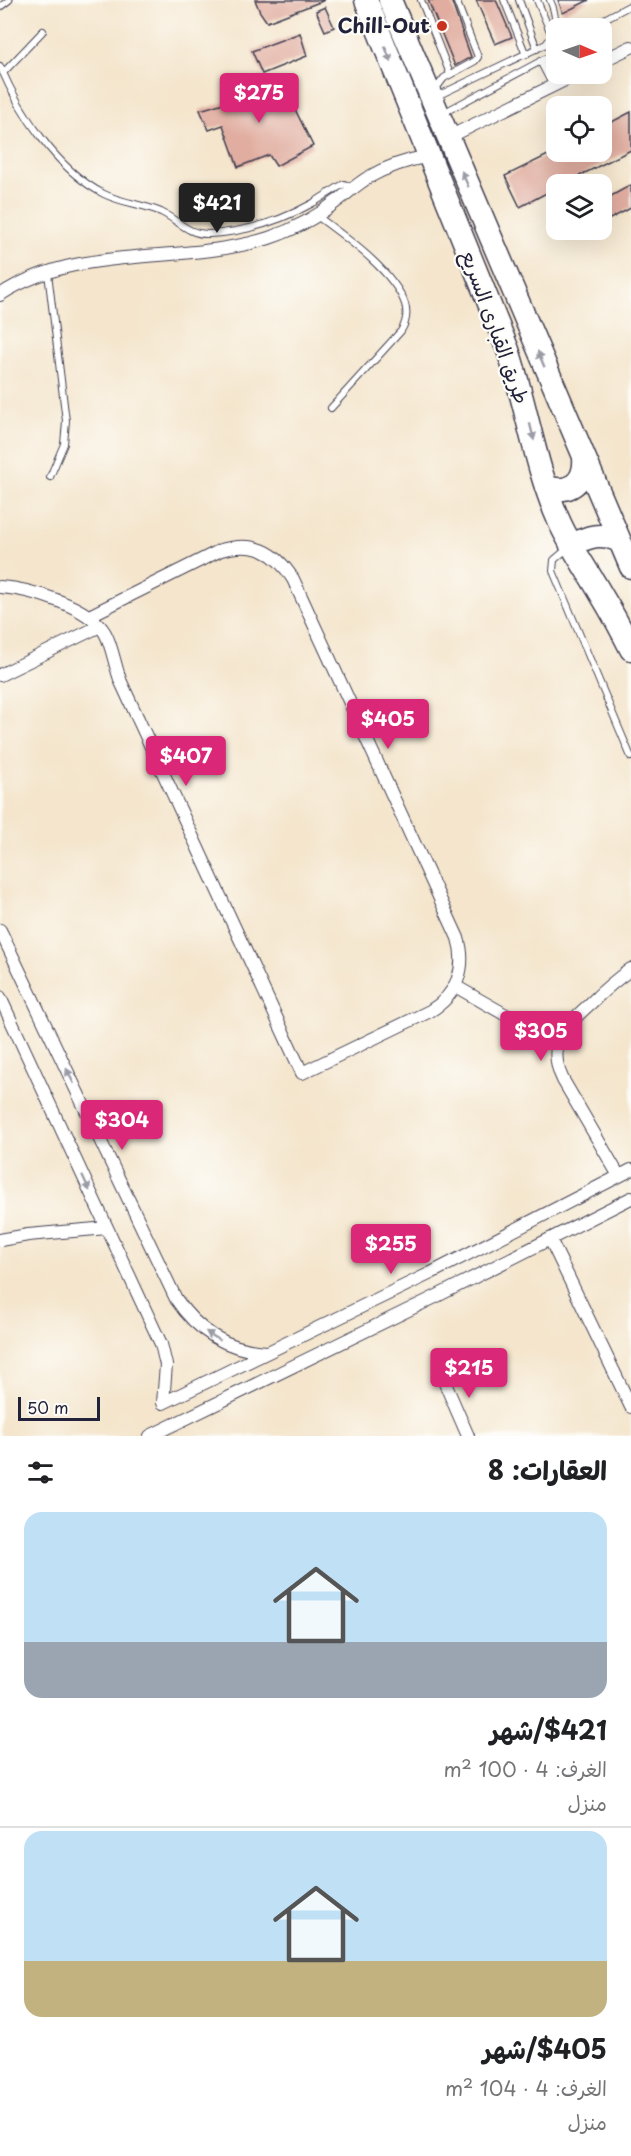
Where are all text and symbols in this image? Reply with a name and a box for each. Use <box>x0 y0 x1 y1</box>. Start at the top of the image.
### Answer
place label: Chill-Out <box>337 10 430 40</box>
north arrow <box>546 18 612 84</box>
map controls <box>546 18 612 240</box>
marker: Chill-Out <box>435 19 449 33</box>
one-way arrow <box>384 45 393 63</box>
pin: $275 <box>223 73 295 124</box>
text: $275 <box>234 77 284 107</box>
button: locate <box>546 96 612 162</box>
one-way arrow <box>460 170 470 188</box>
button: layers <box>546 174 612 240</box>
pin: $421 <box>181 183 253 234</box>
text: $421 <box>193 187 241 217</box>
street label: طريق القبارى السريع <box>453 246 538 408</box>
one-way arrow <box>537 350 546 367</box>
one-way arrow <box>527 423 537 441</box>
pin: $405 <box>352 699 424 750</box>
text: $405 <box>361 703 415 733</box>
pin: $407 <box>150 736 222 787</box>
text: $407 <box>160 740 212 770</box>
pin: $305 <box>505 1011 577 1062</box>
text: $305 <box>514 1015 568 1045</box>
one-way arrow <box>65 1067 74 1084</box>
pin: $304 <box>86 1100 158 1151</box>
text: $304 <box>95 1104 149 1134</box>
one-way arrow <box>82 1175 91 1192</box>
pin: $255 <box>355 1224 427 1275</box>
text: $255 <box>365 1228 417 1258</box>
one-way arrow <box>205 1331 221 1342</box>
pin: $215 <box>433 1348 505 1399</box>
text: $215 <box>444 1352 494 1382</box>
scale bar <box>18 1394 100 1422</box>
text: 50 m <box>27 1395 68 1419</box>
text: العقارات: 8 <box>488 1450 607 1489</box>
icon: filters <box>24 1456 57 1489</box>
icon: home <box>262 1551 370 1659</box>
text: $421/شهر <box>490 1710 607 1749</box>
text: الغرف: 4 · 100 m² <box>443 1754 607 1784</box>
text: منزل <box>568 1788 607 1818</box>
icon: home <box>262 1870 370 1978</box>
text: $405/شهر <box>483 2029 607 2068</box>
text: الغرف: 4 · 104 m² <box>445 2073 607 2103</box>
text: منزل <box>568 2107 607 2137</box>

